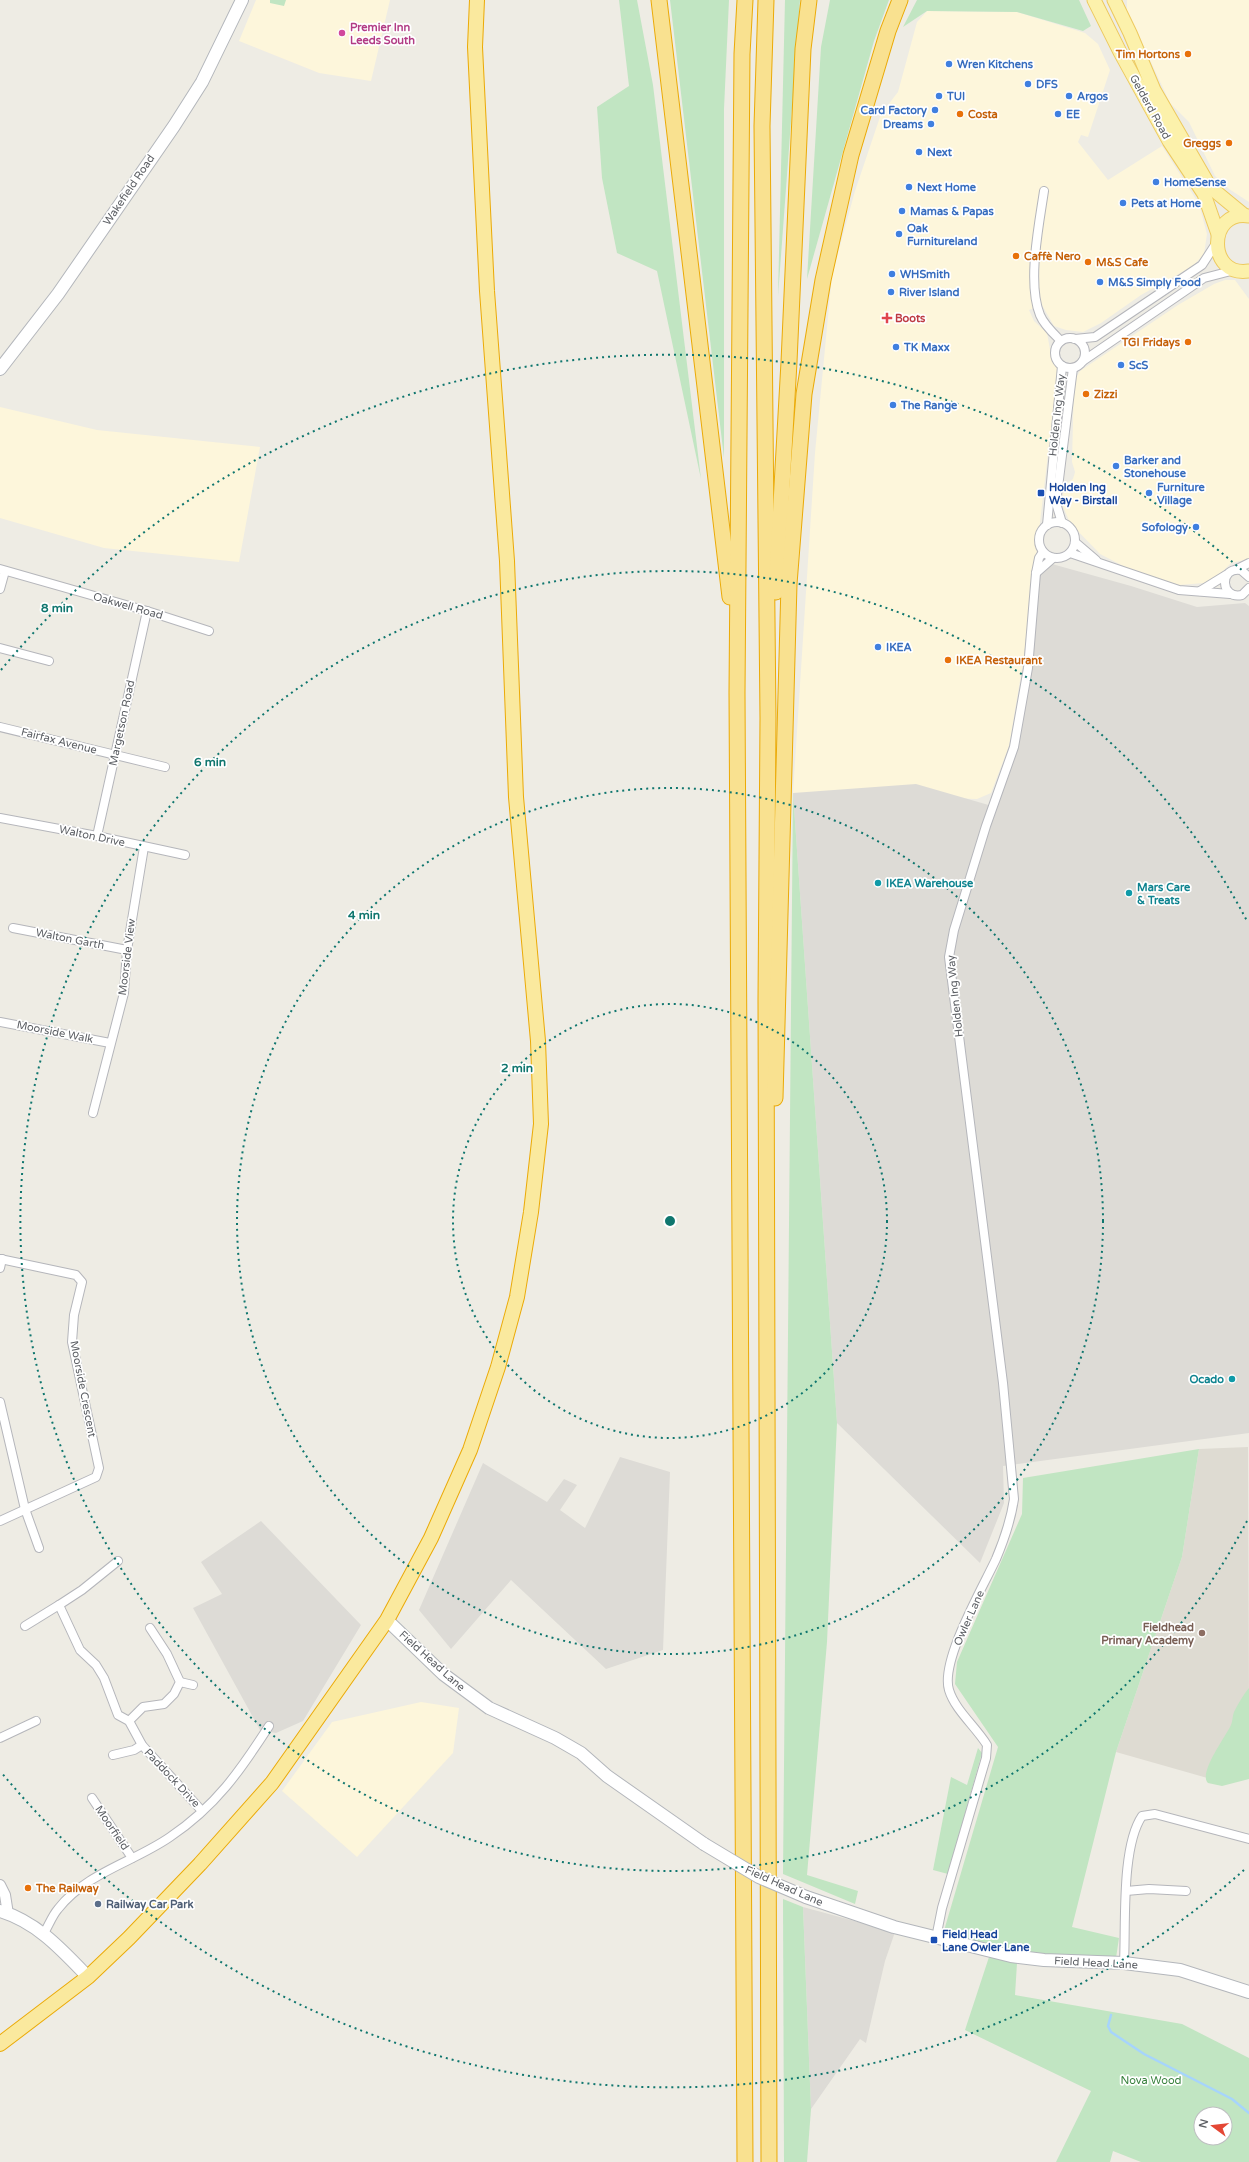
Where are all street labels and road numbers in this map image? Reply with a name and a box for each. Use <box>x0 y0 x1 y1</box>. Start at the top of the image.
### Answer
street label: Gelderd Road <box>1127 72 1173 142</box>
street label: Wakefield Road <box>101 152 157 228</box>
street label: Holden Ing Way <box>1046 373 1068 457</box>
street label: Oakwell Road <box>92 590 164 622</box>
street label: Margetson Road <box>107 679 137 767</box>
street label: Fairfax Avenue <box>20 725 98 757</box>
street label: Walton Drive <box>58 823 126 849</box>
street label: Moorside View <box>116 918 138 996</box>
street label: Walton Garth <box>35 926 105 952</box>
street label: Holden Ing Way <box>944 954 966 1038</box>
street label: Moorside Walk <box>16 1018 94 1046</box>
street label: Moorside Crescent <box>67 1340 99 1438</box>
street label: Owler Lane <box>951 1588 987 1648</box>
street label: Field Head Lane <box>396 1628 468 1694</box>
street label: Paddock Drive <box>141 1746 203 1810</box>
street label: Moorfield <box>92 1803 132 1853</box>
street label: Field Head Lane <box>743 1863 825 1909</box>
street label: Field Head Lane <box>1054 1954 1138 1972</box>

